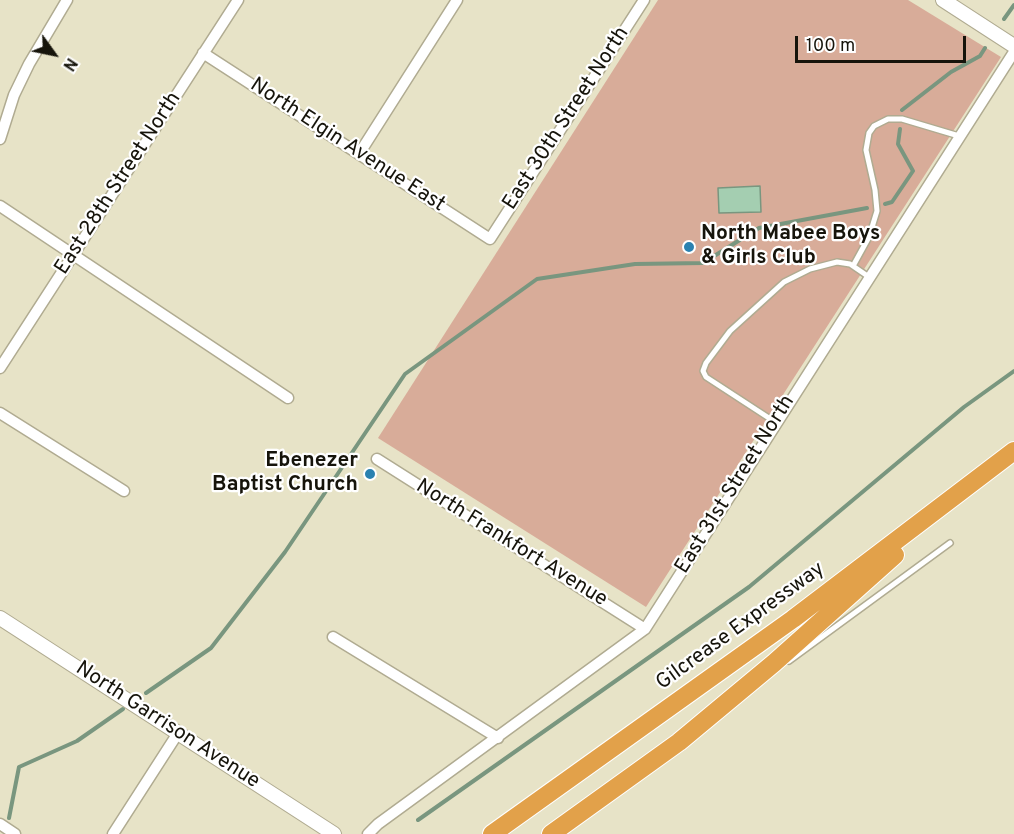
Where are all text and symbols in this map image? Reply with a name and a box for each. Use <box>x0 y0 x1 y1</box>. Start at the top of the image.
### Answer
street label: East 30th Street North <box>498 23 636 215</box>
north arrow <box>24 24 84 84</box>
scale bar <box>798 24 969 62</box>
text: 100 m <box>806 35 855 58</box>
text: N <box>58 54 81 74</box>
street label: North Elgin Avenue East <box>245 73 449 219</box>
street label: East 28th Street North <box>51 88 187 280</box>
place label: North Mabee Boys & Girls Club <box>701 222 880 272</box>
marker: North Mabee Boys & Girls Club <box>682 240 696 254</box>
street label: East 31st Street North <box>671 391 801 579</box>
place label: Ebenezer Baptist Church <box>212 449 358 499</box>
marker: Ebenezer Baptist Church <box>363 467 377 481</box>
street label: North Frankfort Avenue <box>411 475 611 613</box>
street label: Gilcrease Expressway <box>652 557 830 697</box>
street label: North Garrison Avenue <box>70 657 264 795</box>

